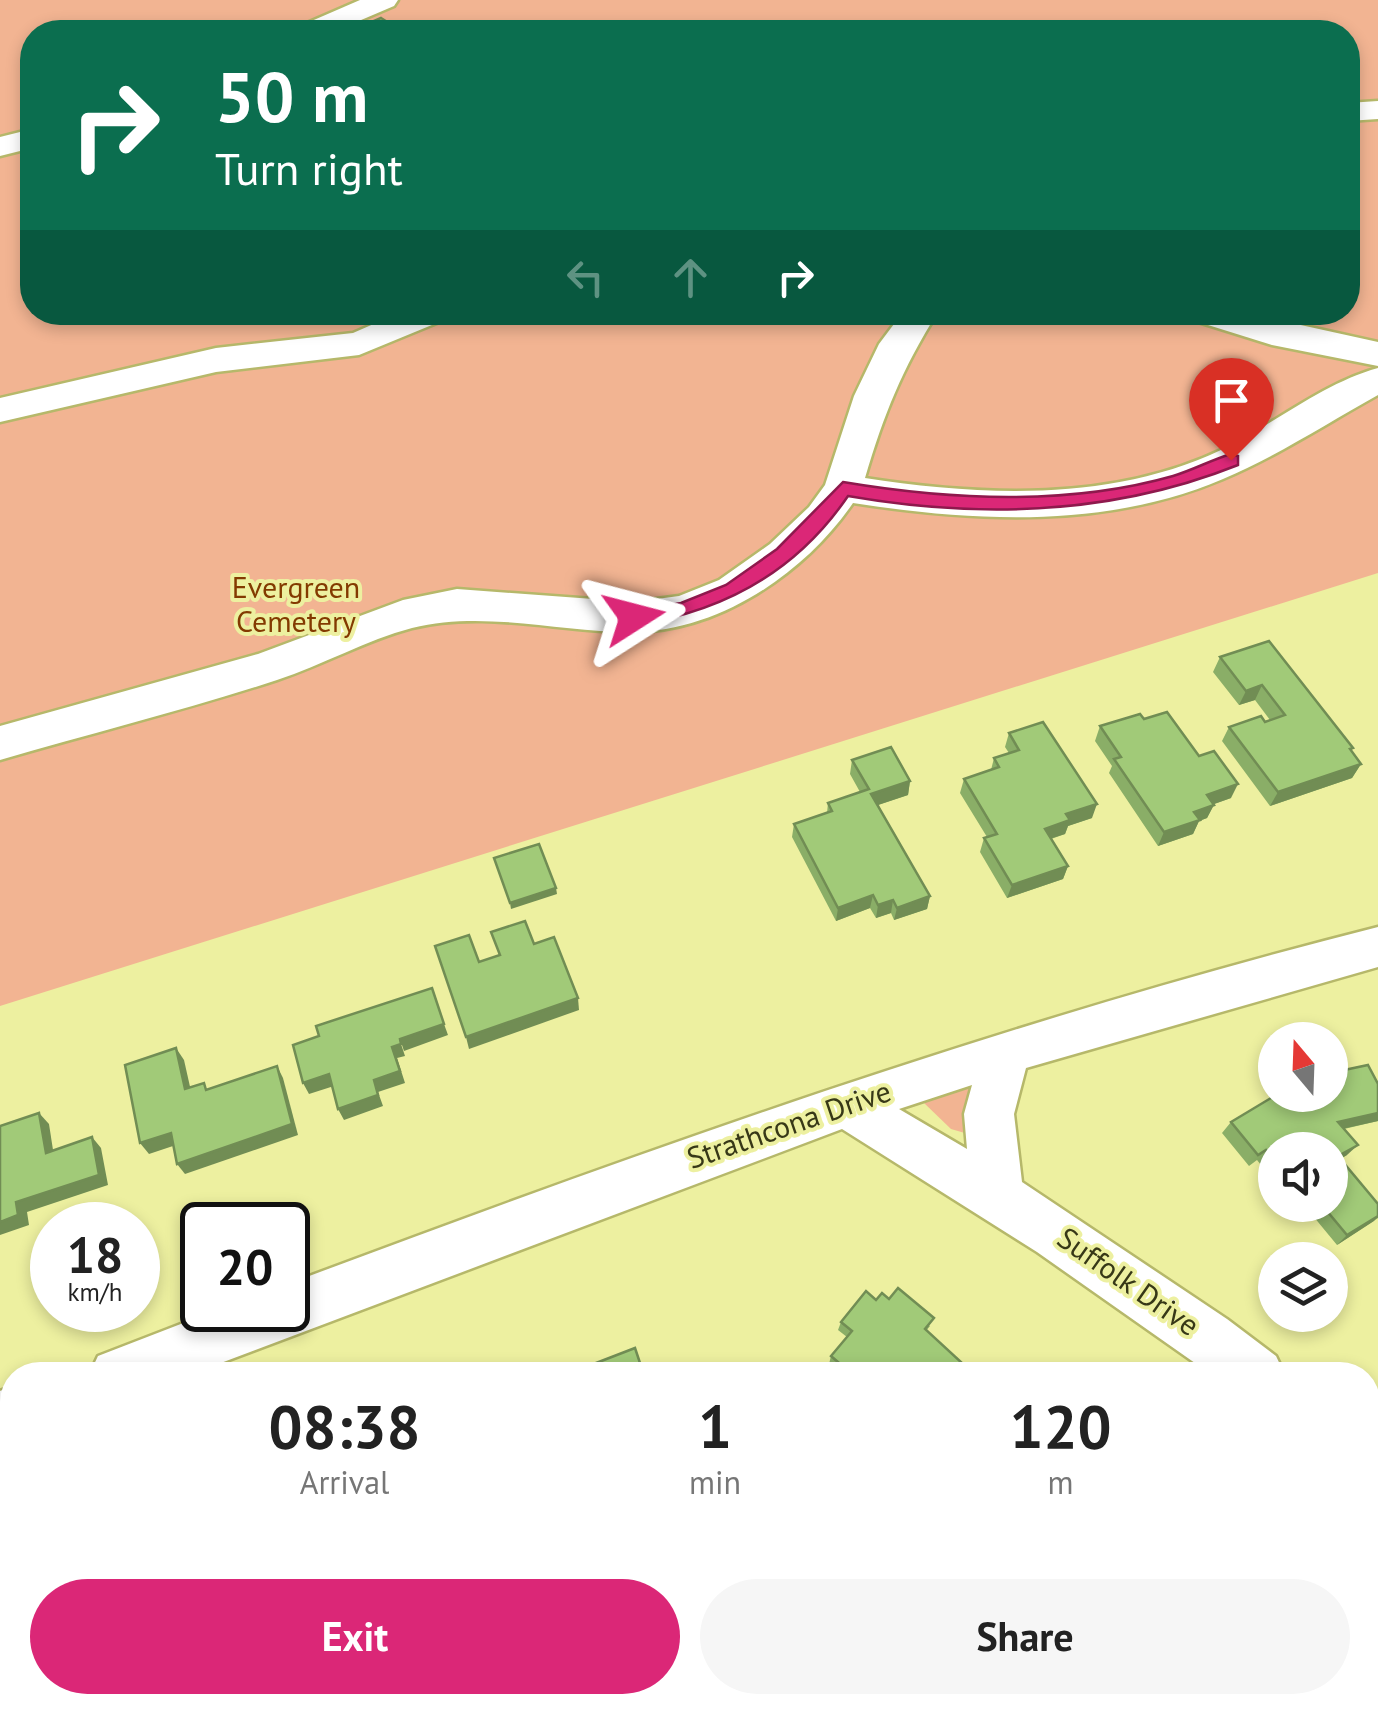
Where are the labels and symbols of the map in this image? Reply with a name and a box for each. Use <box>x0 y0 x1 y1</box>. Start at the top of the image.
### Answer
pin <box>1189 358 1274 461</box>
position arrow <box>582 565 686 669</box>
park label: Evergreen Cemetery <box>232 567 360 640</box>
north arrow <box>1258 1022 1348 1112</box>
street label: Strathcona Drive <box>681 1070 896 1177</box>
speed limit sign: 20 <box>180 1202 310 1332</box>
street label: Suffolk Drive <box>1050 1218 1207 1344</box>

